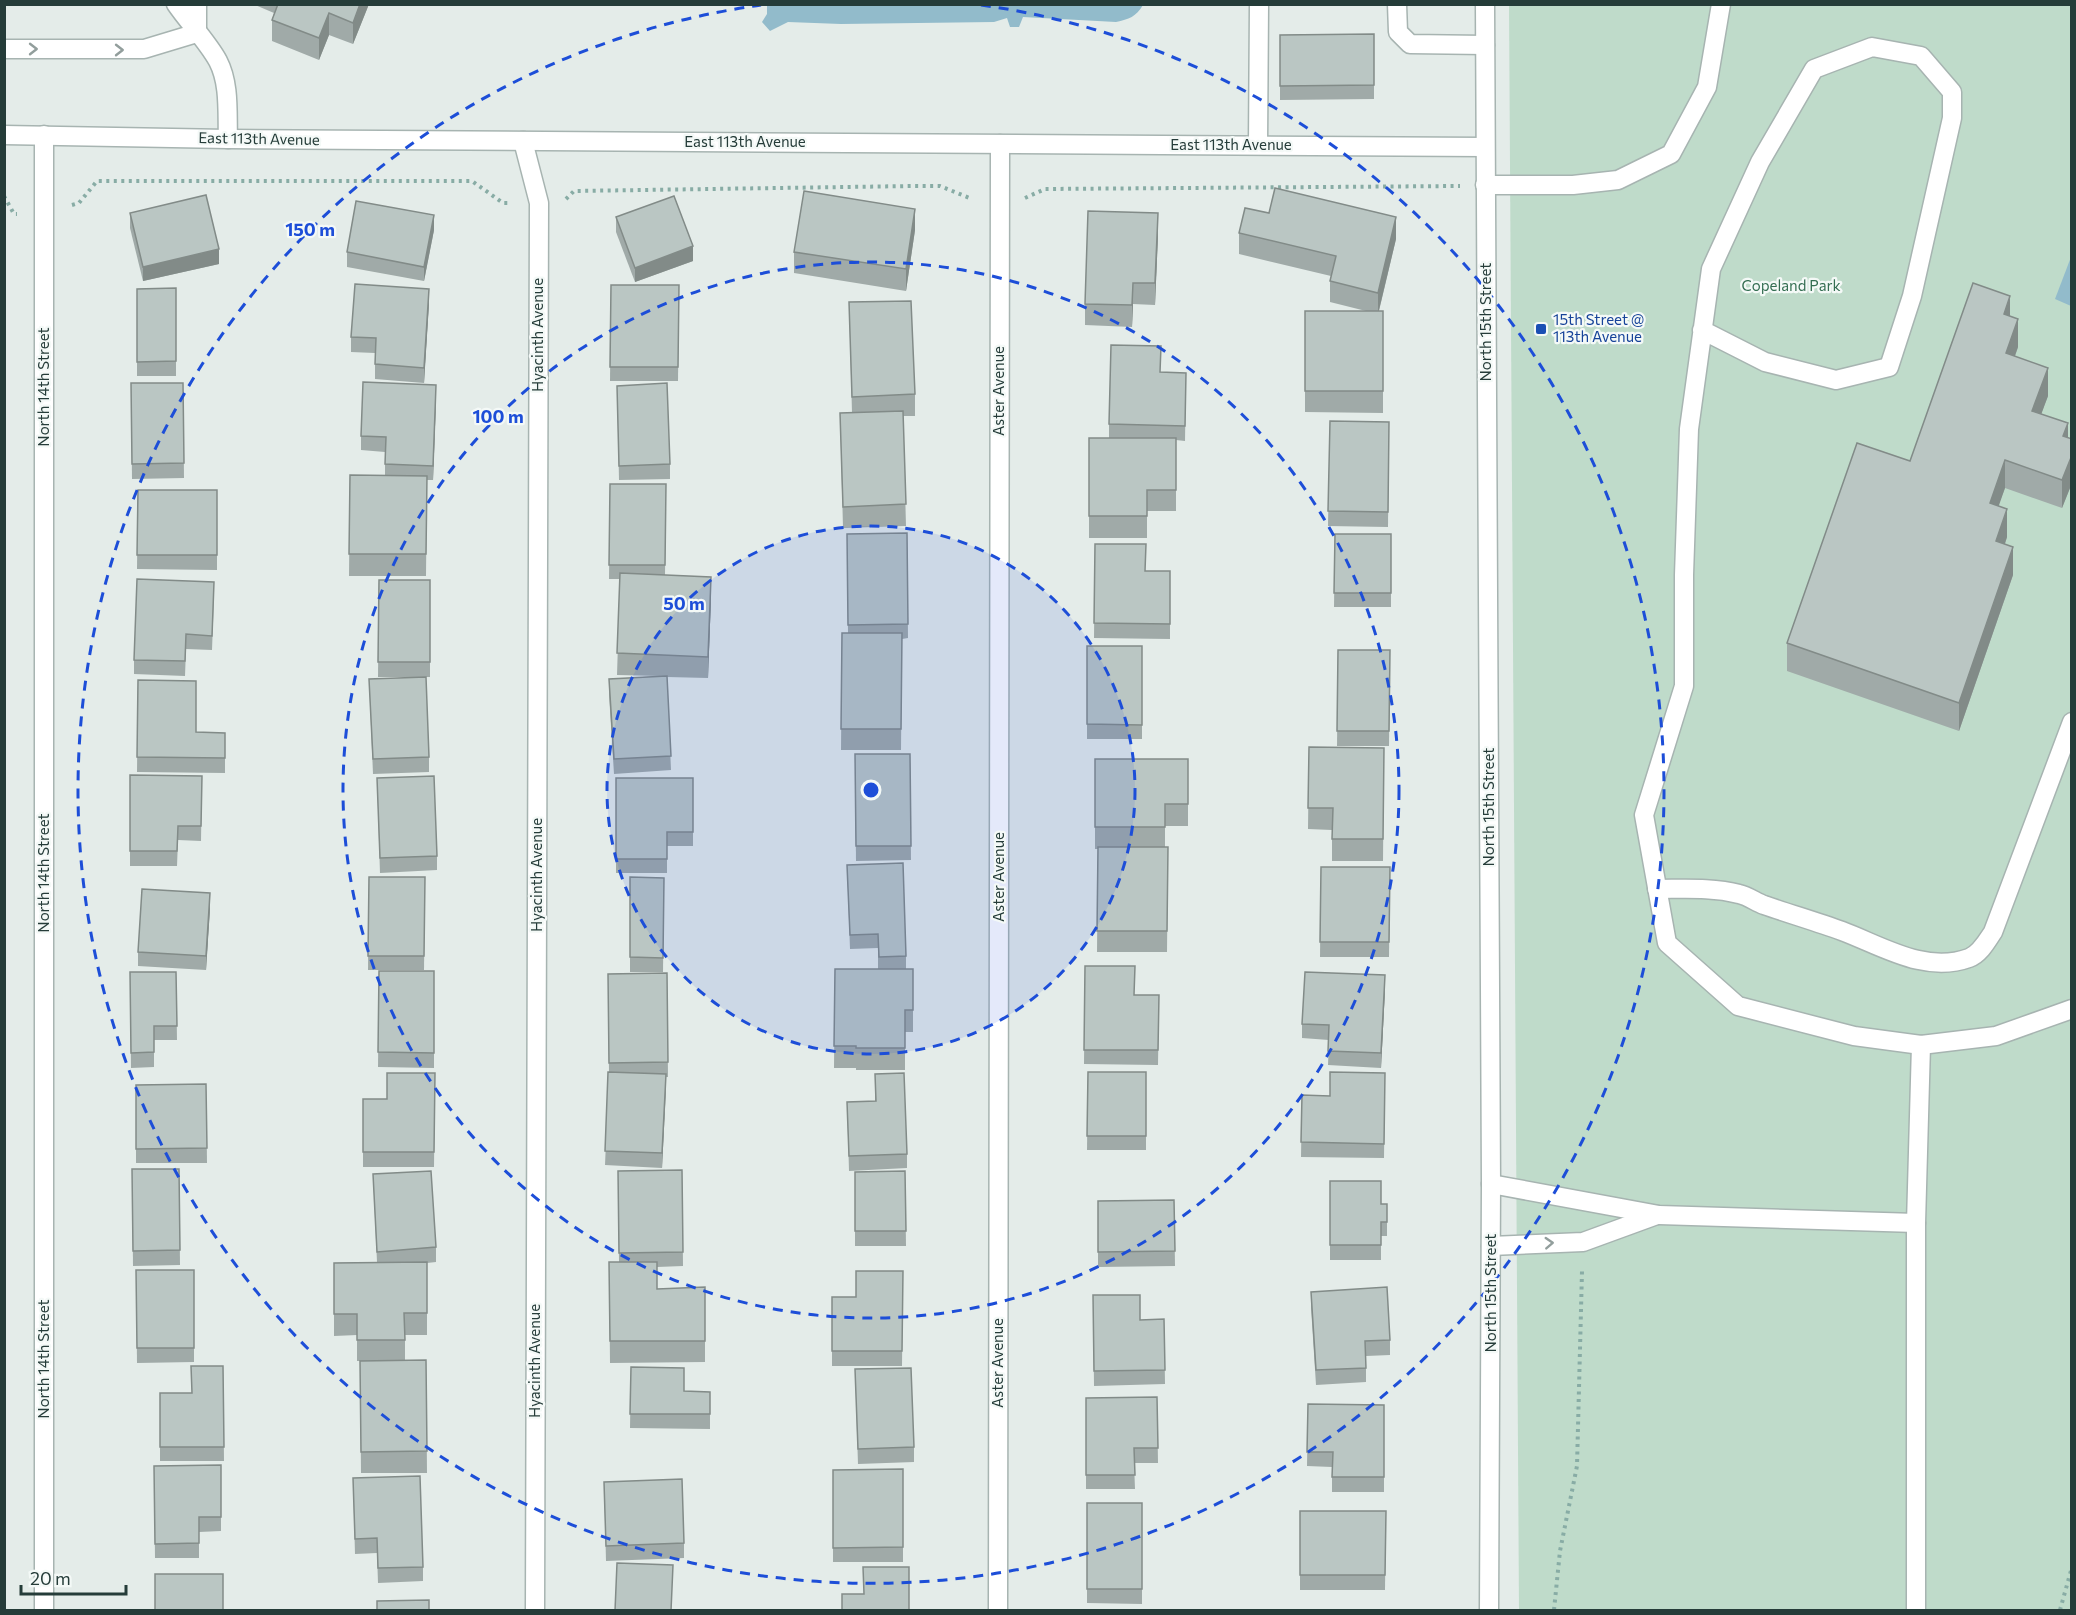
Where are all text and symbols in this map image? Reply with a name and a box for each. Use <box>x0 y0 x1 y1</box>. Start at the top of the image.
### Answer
one-way arrow <box>28 43 37 55</box>
one-way arrow <box>115 44 124 56</box>
street label: East 113th Avenue <box>198 128 320 148</box>
street label: East 113th Avenue <box>684 132 806 150</box>
street label: East 113th Avenue <box>1170 135 1292 153</box>
text: 150 m <box>285 218 335 240</box>
street label: North 15th Street <box>1476 263 1494 381</box>
park label: Copeland Park <box>1741 276 1841 294</box>
street label: Hyacinth Avenue <box>528 278 546 392</box>
place label: 15th Street @ 113th Avenue <box>1553 310 1644 345</box>
marker: 15th Street @ 113th Avenue <box>1534 322 1548 336</box>
street label: North 14th Street <box>34 327 52 447</box>
street label: Aster Avenue <box>989 346 1007 436</box>
text: 100 m <box>472 405 524 427</box>
text: 50 m <box>663 592 705 614</box>
street label: North 15th Street <box>1479 748 1497 866</box>
centre of rings <box>861 780 881 800</box>
street label: North 14th Street <box>34 813 52 933</box>
street label: Hyacinth Avenue <box>527 818 545 932</box>
street label: Aster Avenue <box>989 832 1007 922</box>
street label: North 15th Street <box>1481 1234 1499 1352</box>
one-way arrow <box>1545 1237 1554 1250</box>
street label: North 14th Street <box>34 1299 52 1419</box>
street label: Hyacinth Avenue <box>525 1304 543 1418</box>
street label: Aster Avenue <box>988 1318 1006 1408</box>
scale bar <box>21 1558 126 1596</box>
text: 20 m <box>30 1567 71 1589</box>

